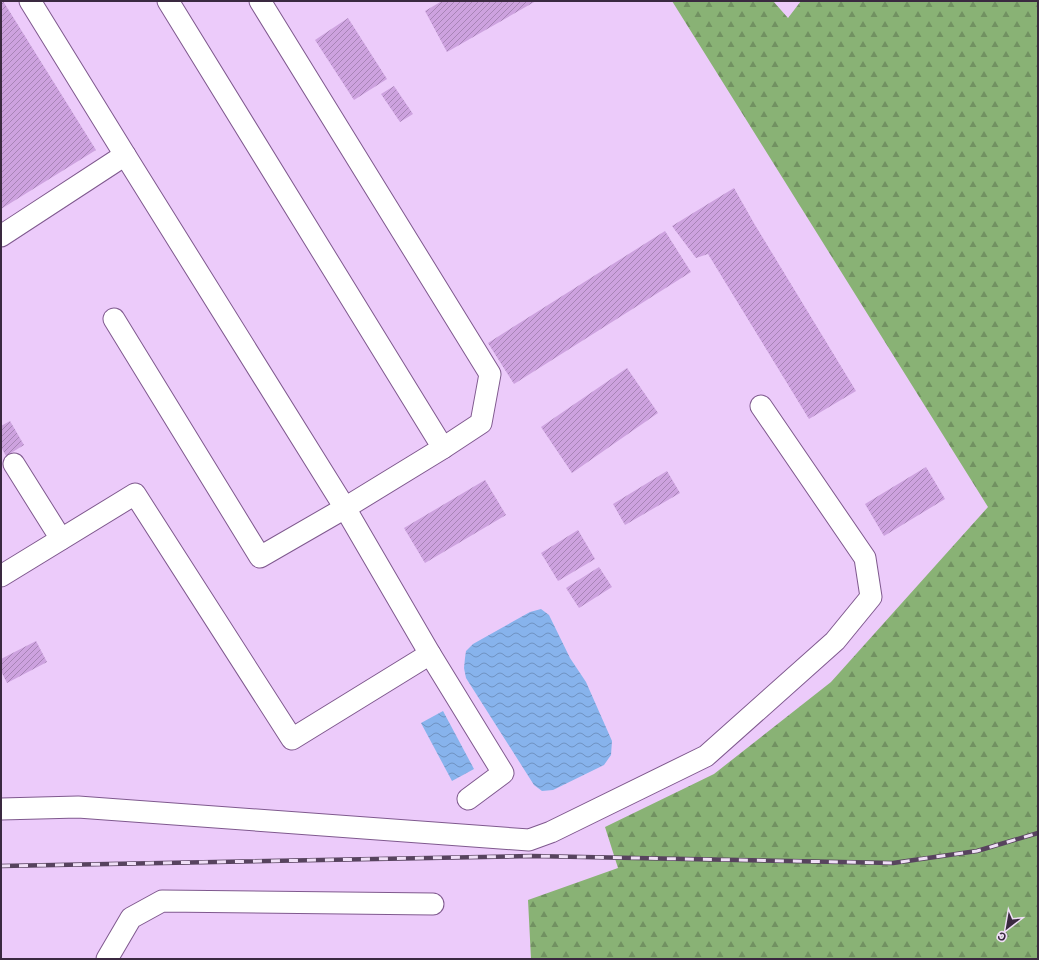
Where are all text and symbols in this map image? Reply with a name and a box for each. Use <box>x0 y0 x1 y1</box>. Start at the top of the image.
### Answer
north arrow <box>987 908 1027 948</box>
text: С <box>995 928 1009 945</box>

